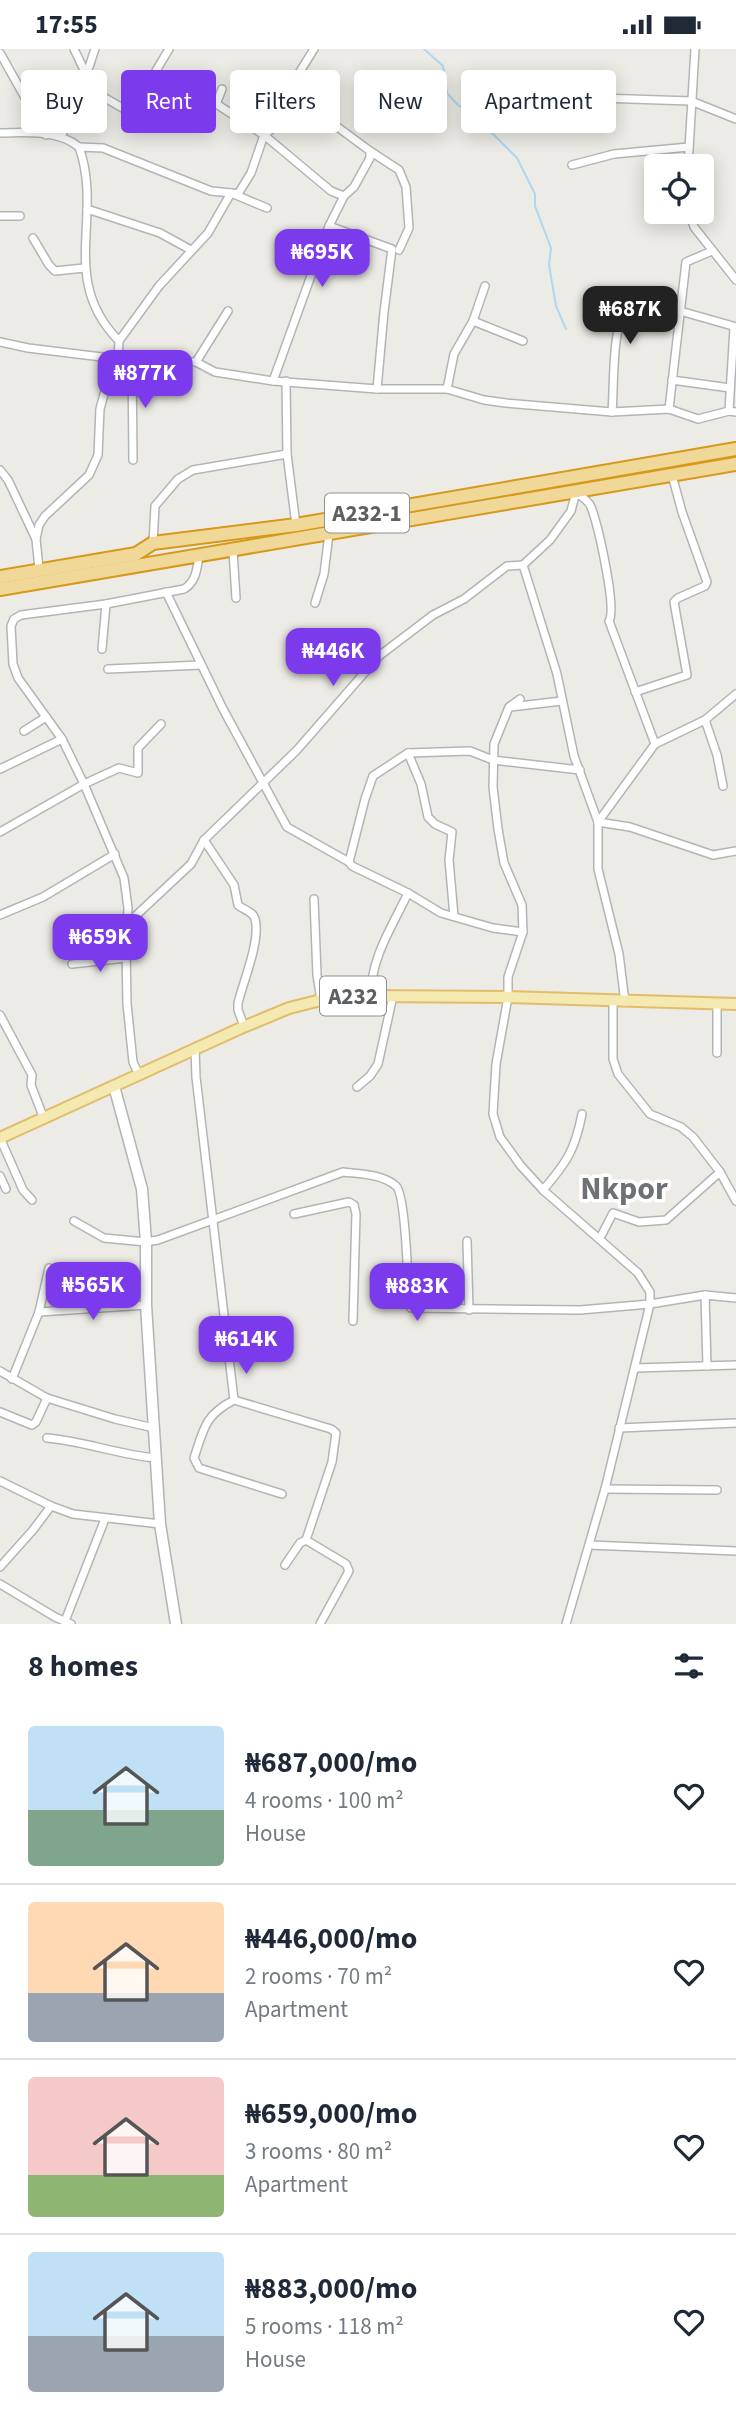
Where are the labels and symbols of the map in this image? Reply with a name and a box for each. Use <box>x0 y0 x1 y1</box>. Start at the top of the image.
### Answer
pin: ₦695K <box>273 229 371 289</box>
pin: ₦687K <box>581 287 679 346</box>
pin: ₦877K <box>96 351 194 410</box>
road number: A232-1 <box>325 494 409 533</box>
pin: ₦446K <box>284 629 382 688</box>
pin: ₦659K <box>51 915 149 974</box>
road number: A232 <box>320 977 386 1015</box>
district label: Nkpor <box>580 1166 668 1212</box>
pin: ₦565K <box>44 1263 142 1322</box>
pin: ₦883K <box>368 1263 466 1323</box>
pin: ₦614K <box>197 1317 295 1376</box>

